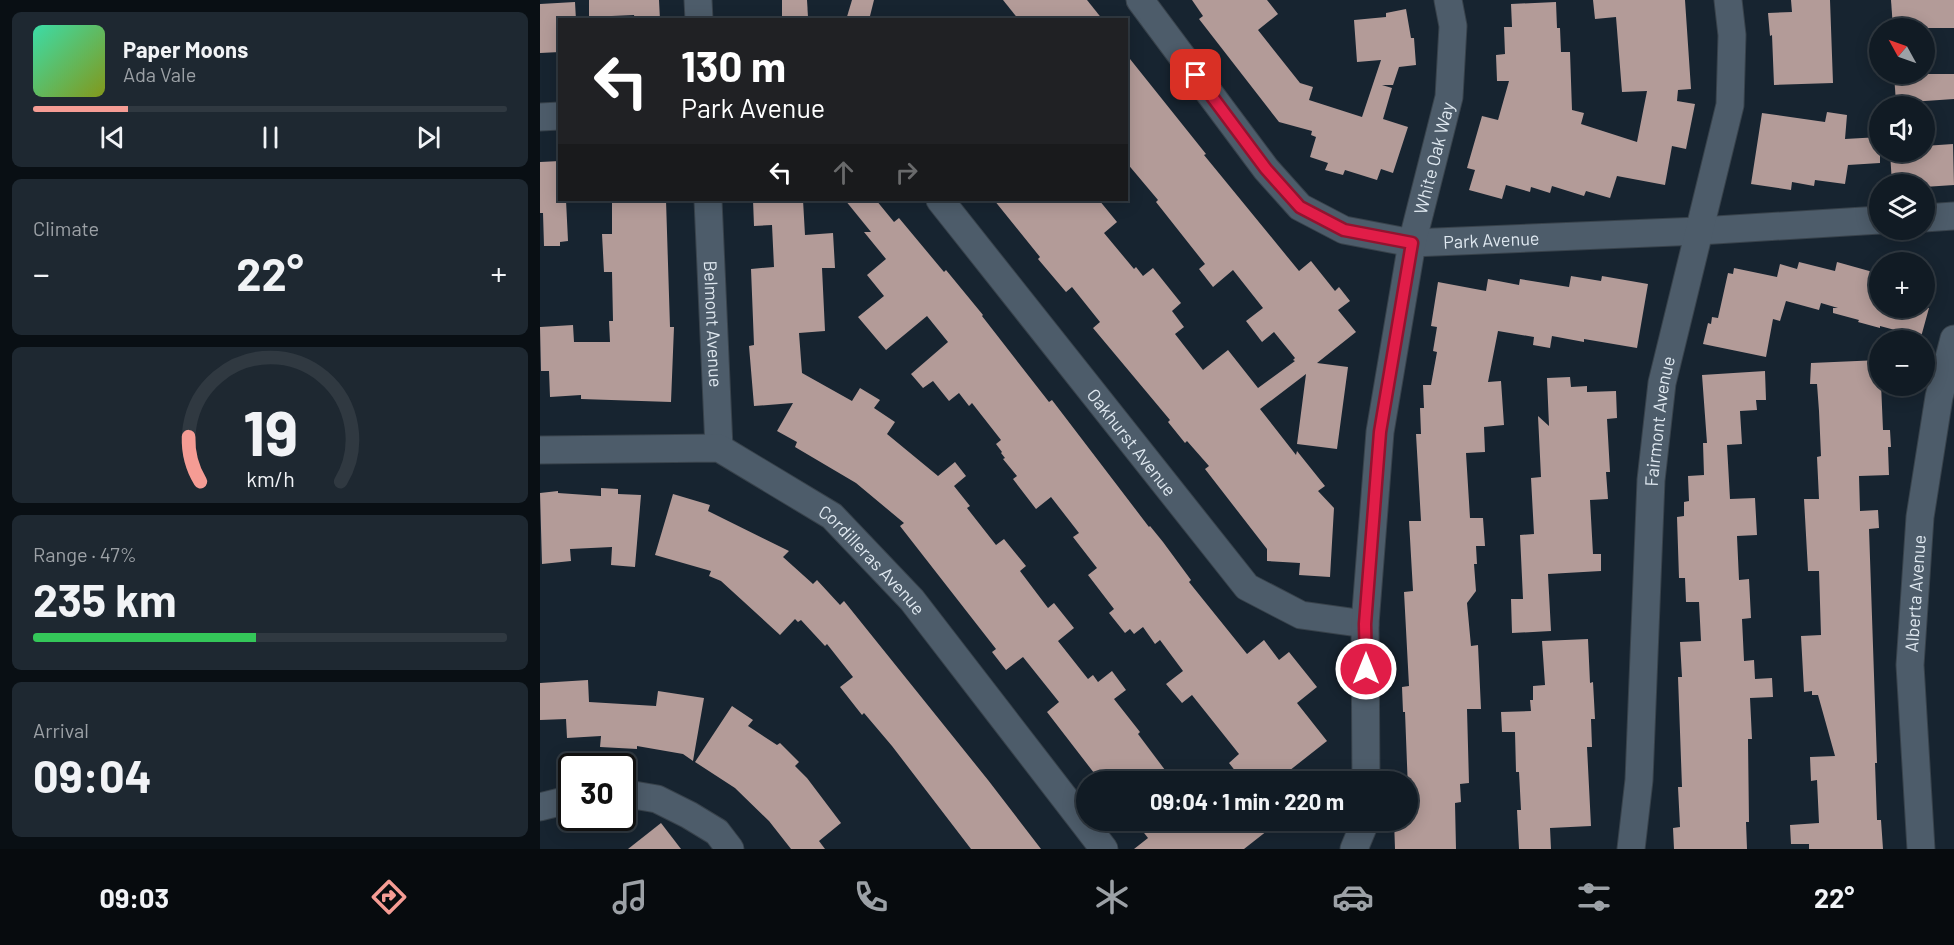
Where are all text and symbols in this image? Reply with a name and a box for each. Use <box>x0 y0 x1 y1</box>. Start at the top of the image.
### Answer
north arrow <box>1869 18 1935 84</box>
map controls <box>1869 18 1935 396</box>
text: Paper Moons <box>123 36 248 62</box>
text: 130 m <box>681 40 786 90</box>
icon: left <box>582 42 660 120</box>
pin <box>1170 49 1221 100</box>
icon: arrive <box>1179 58 1212 91</box>
text: Ada Vale <box>123 62 196 86</box>
text: Park Avenue <box>681 91 825 123</box>
button: sound <box>1869 96 1935 162</box>
street label: White Oak Way <box>1409 100 1458 216</box>
icon: previous <box>96 121 129 154</box>
icon: pause <box>254 121 287 154</box>
icon: next <box>412 121 445 154</box>
icon: left <box>764 156 797 189</box>
icon: ahead <box>827 156 860 189</box>
icon: right <box>890 156 923 189</box>
button: layers <box>1869 174 1935 240</box>
text: Climate <box>33 216 99 240</box>
street label: Park Avenue <box>1443 227 1540 253</box>
text: 22° <box>236 246 304 300</box>
button: + <box>1869 252 1935 318</box>
text: − <box>33 253 50 293</box>
text: + <box>490 253 507 293</box>
street label: Belmont Avenue <box>700 260 727 388</box>
button: − <box>1869 330 1935 396</box>
street label: Fairmont Avenue <box>1640 354 1679 487</box>
street label: Oakhurst Avenue <box>1083 384 1181 500</box>
text: 19 <box>242 394 298 468</box>
text: km/h <box>246 466 294 491</box>
street label: Cordilleras Avenue <box>815 500 930 619</box>
street label: Alberta Avenue <box>1900 534 1930 653</box>
text: Range · 47% <box>33 542 137 566</box>
text: 235 km <box>33 572 177 626</box>
position arrow <box>1334 637 1398 701</box>
text: Arrival <box>33 718 89 742</box>
text: 09:04 <box>33 748 152 802</box>
speed limit sign: 30 <box>558 753 636 831</box>
text: 09:04 · 1 min · 220 m <box>1150 788 1344 814</box>
icon: directions <box>368 876 410 918</box>
icon: music <box>609 876 651 918</box>
icon: phone <box>850 876 892 918</box>
icon: climate <box>1091 876 1133 918</box>
icon: car <box>1332 876 1374 918</box>
icon: filters <box>1573 876 1615 918</box>
text: 09:03 <box>100 881 169 913</box>
text: 22° <box>1814 881 1854 913</box>

